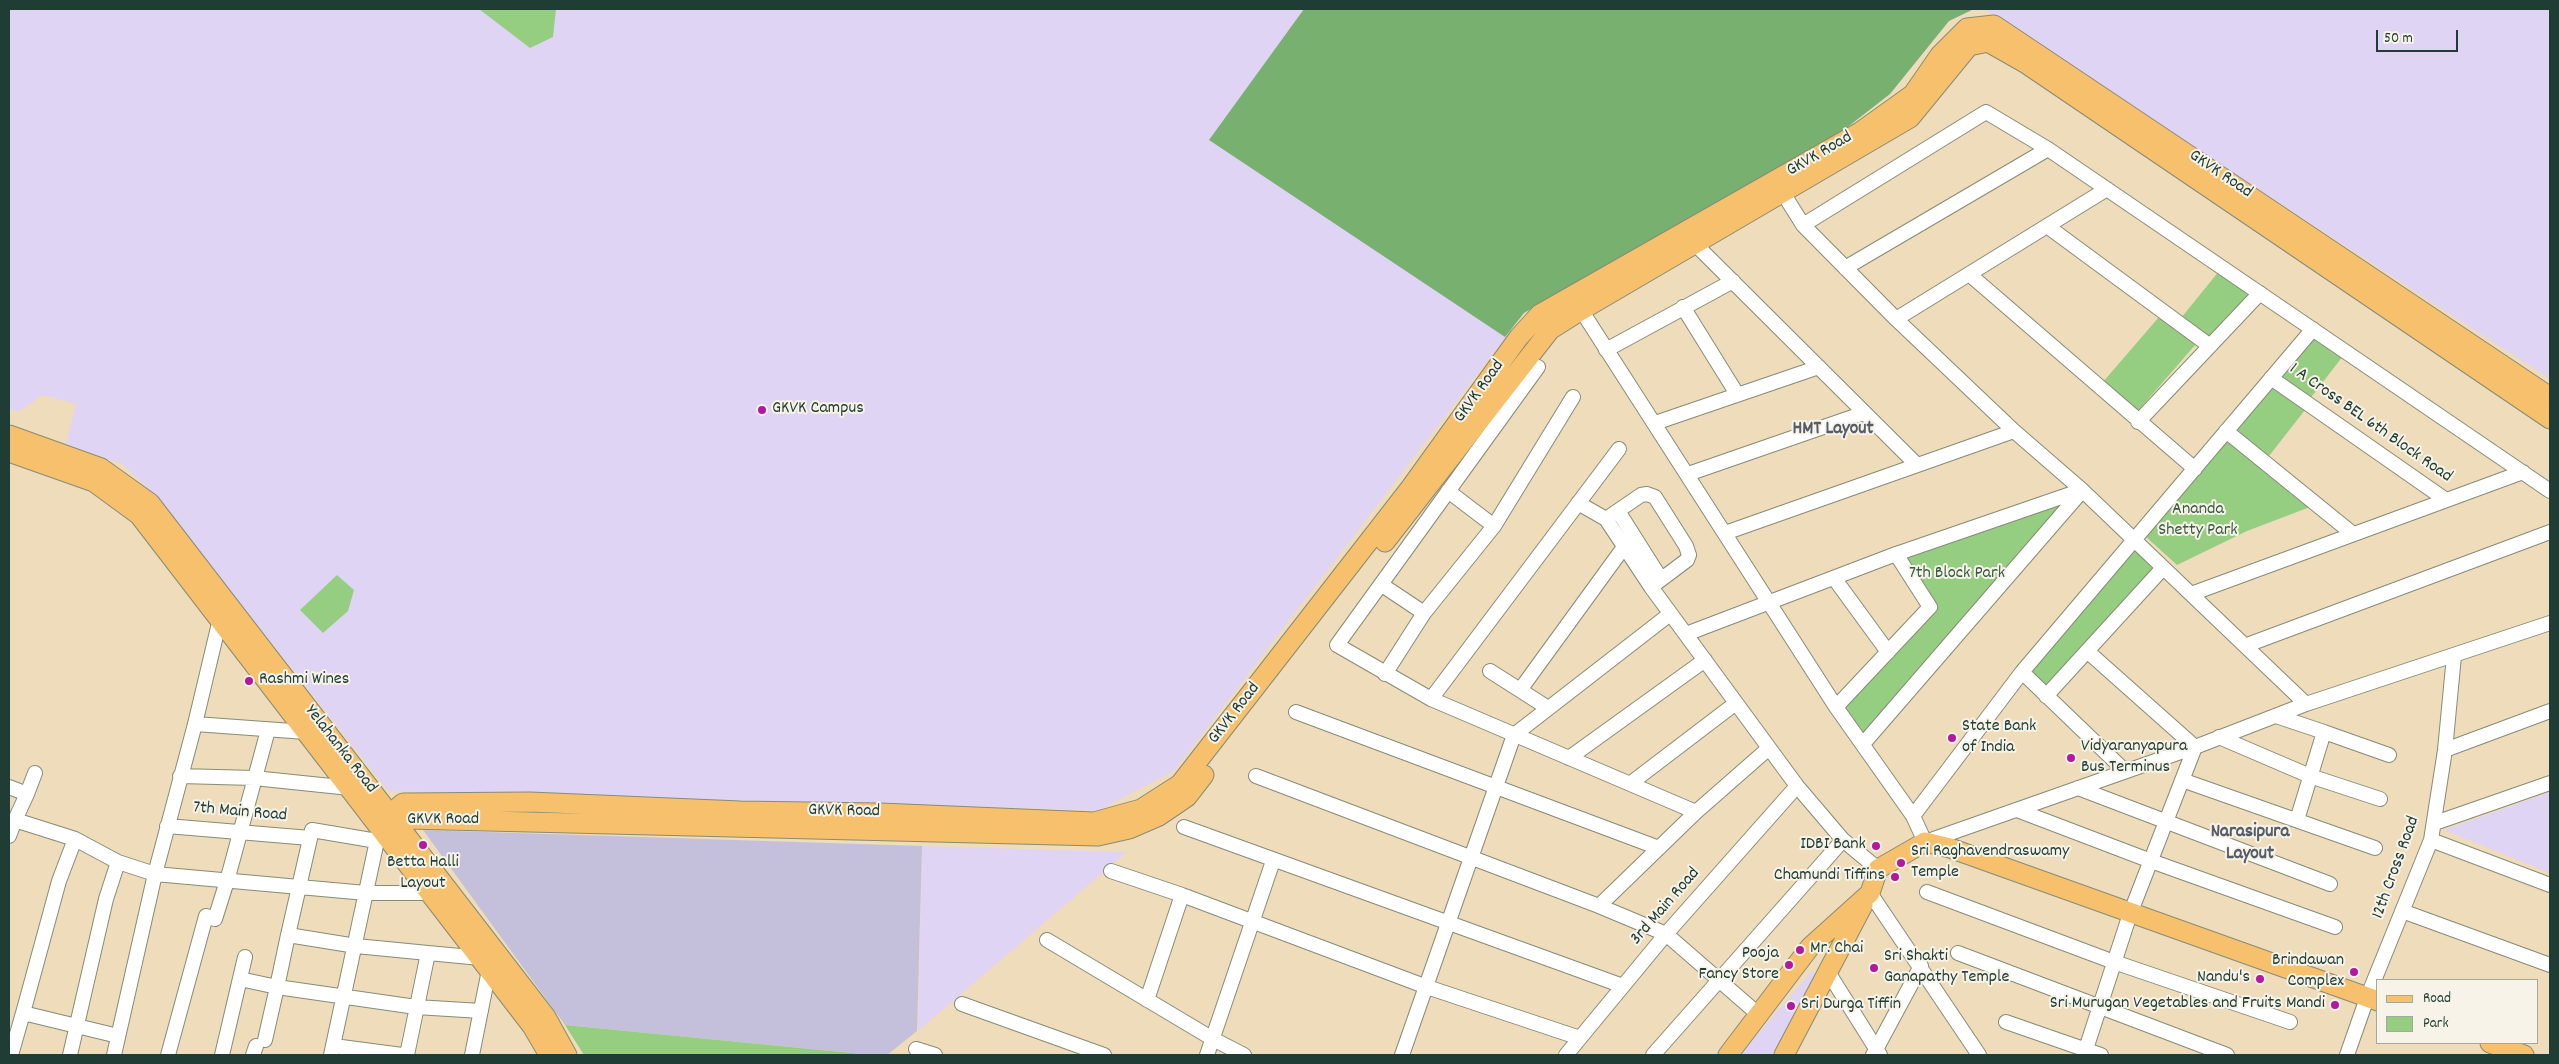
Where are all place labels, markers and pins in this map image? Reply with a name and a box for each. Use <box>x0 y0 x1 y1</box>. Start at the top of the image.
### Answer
place label: GKVK Campus <box>772 399 864 421</box>
marker: GKVK Campus <box>756 404 768 416</box>
place label: Rashmi Wines <box>259 670 349 692</box>
marker: Rashmi Wines <box>243 675 255 687</box>
place label: State Bank of India <box>1962 717 2036 760</box>
marker: State Bank of India <box>1946 732 1958 744</box>
place label: Vidyaranyapura Bus Terminus <box>2081 737 2187 780</box>
marker: Vidyaranyapura Bus Terminus <box>2065 752 2077 764</box>
place label: IDBI Bank <box>1800 835 1866 857</box>
marker: Betta Halli Layout <box>417 839 429 851</box>
marker: IDBI Bank <box>1870 840 1882 852</box>
place label: Sri Raghavendraswamy Temple <box>1911 842 2069 884</box>
place label: Betta Halli Layout <box>387 853 459 896</box>
marker: Sri Raghavendraswamy Temple <box>1895 857 1907 869</box>
place label: Chamundi Tiffins <box>1774 866 1885 888</box>
marker: Chamundi Tiffins <box>1889 871 1901 883</box>
place label: Mr. Chai <box>1810 939 1863 961</box>
place label: Pooja Fancy Store <box>1698 944 1779 986</box>
marker: Mr. Chai <box>1794 944 1806 956</box>
place label: Sri Shakti Ganapathy Temple <box>1884 947 2009 990</box>
place label: Brindawan Complex <box>2272 951 2344 994</box>
marker: Pooja Fancy Store <box>1783 959 1795 971</box>
marker: Sri Shakti Ganapathy Temple <box>1868 962 1880 974</box>
marker: Brindawan Complex <box>2348 966 2360 978</box>
place label: Nandu's <box>2197 968 2250 990</box>
marker: Nandu's <box>2254 973 2266 985</box>
place label: Sri Murugan Vegetables and Fruits Mandi <box>2050 994 2325 1016</box>
place label: Sri Durga Tiffin <box>1801 995 1901 1017</box>
marker: Sri Murugan Vegetables and Fruits Mandi <box>2329 999 2341 1011</box>
marker: Sri Durga Tiffin <box>1785 1000 1797 1012</box>

